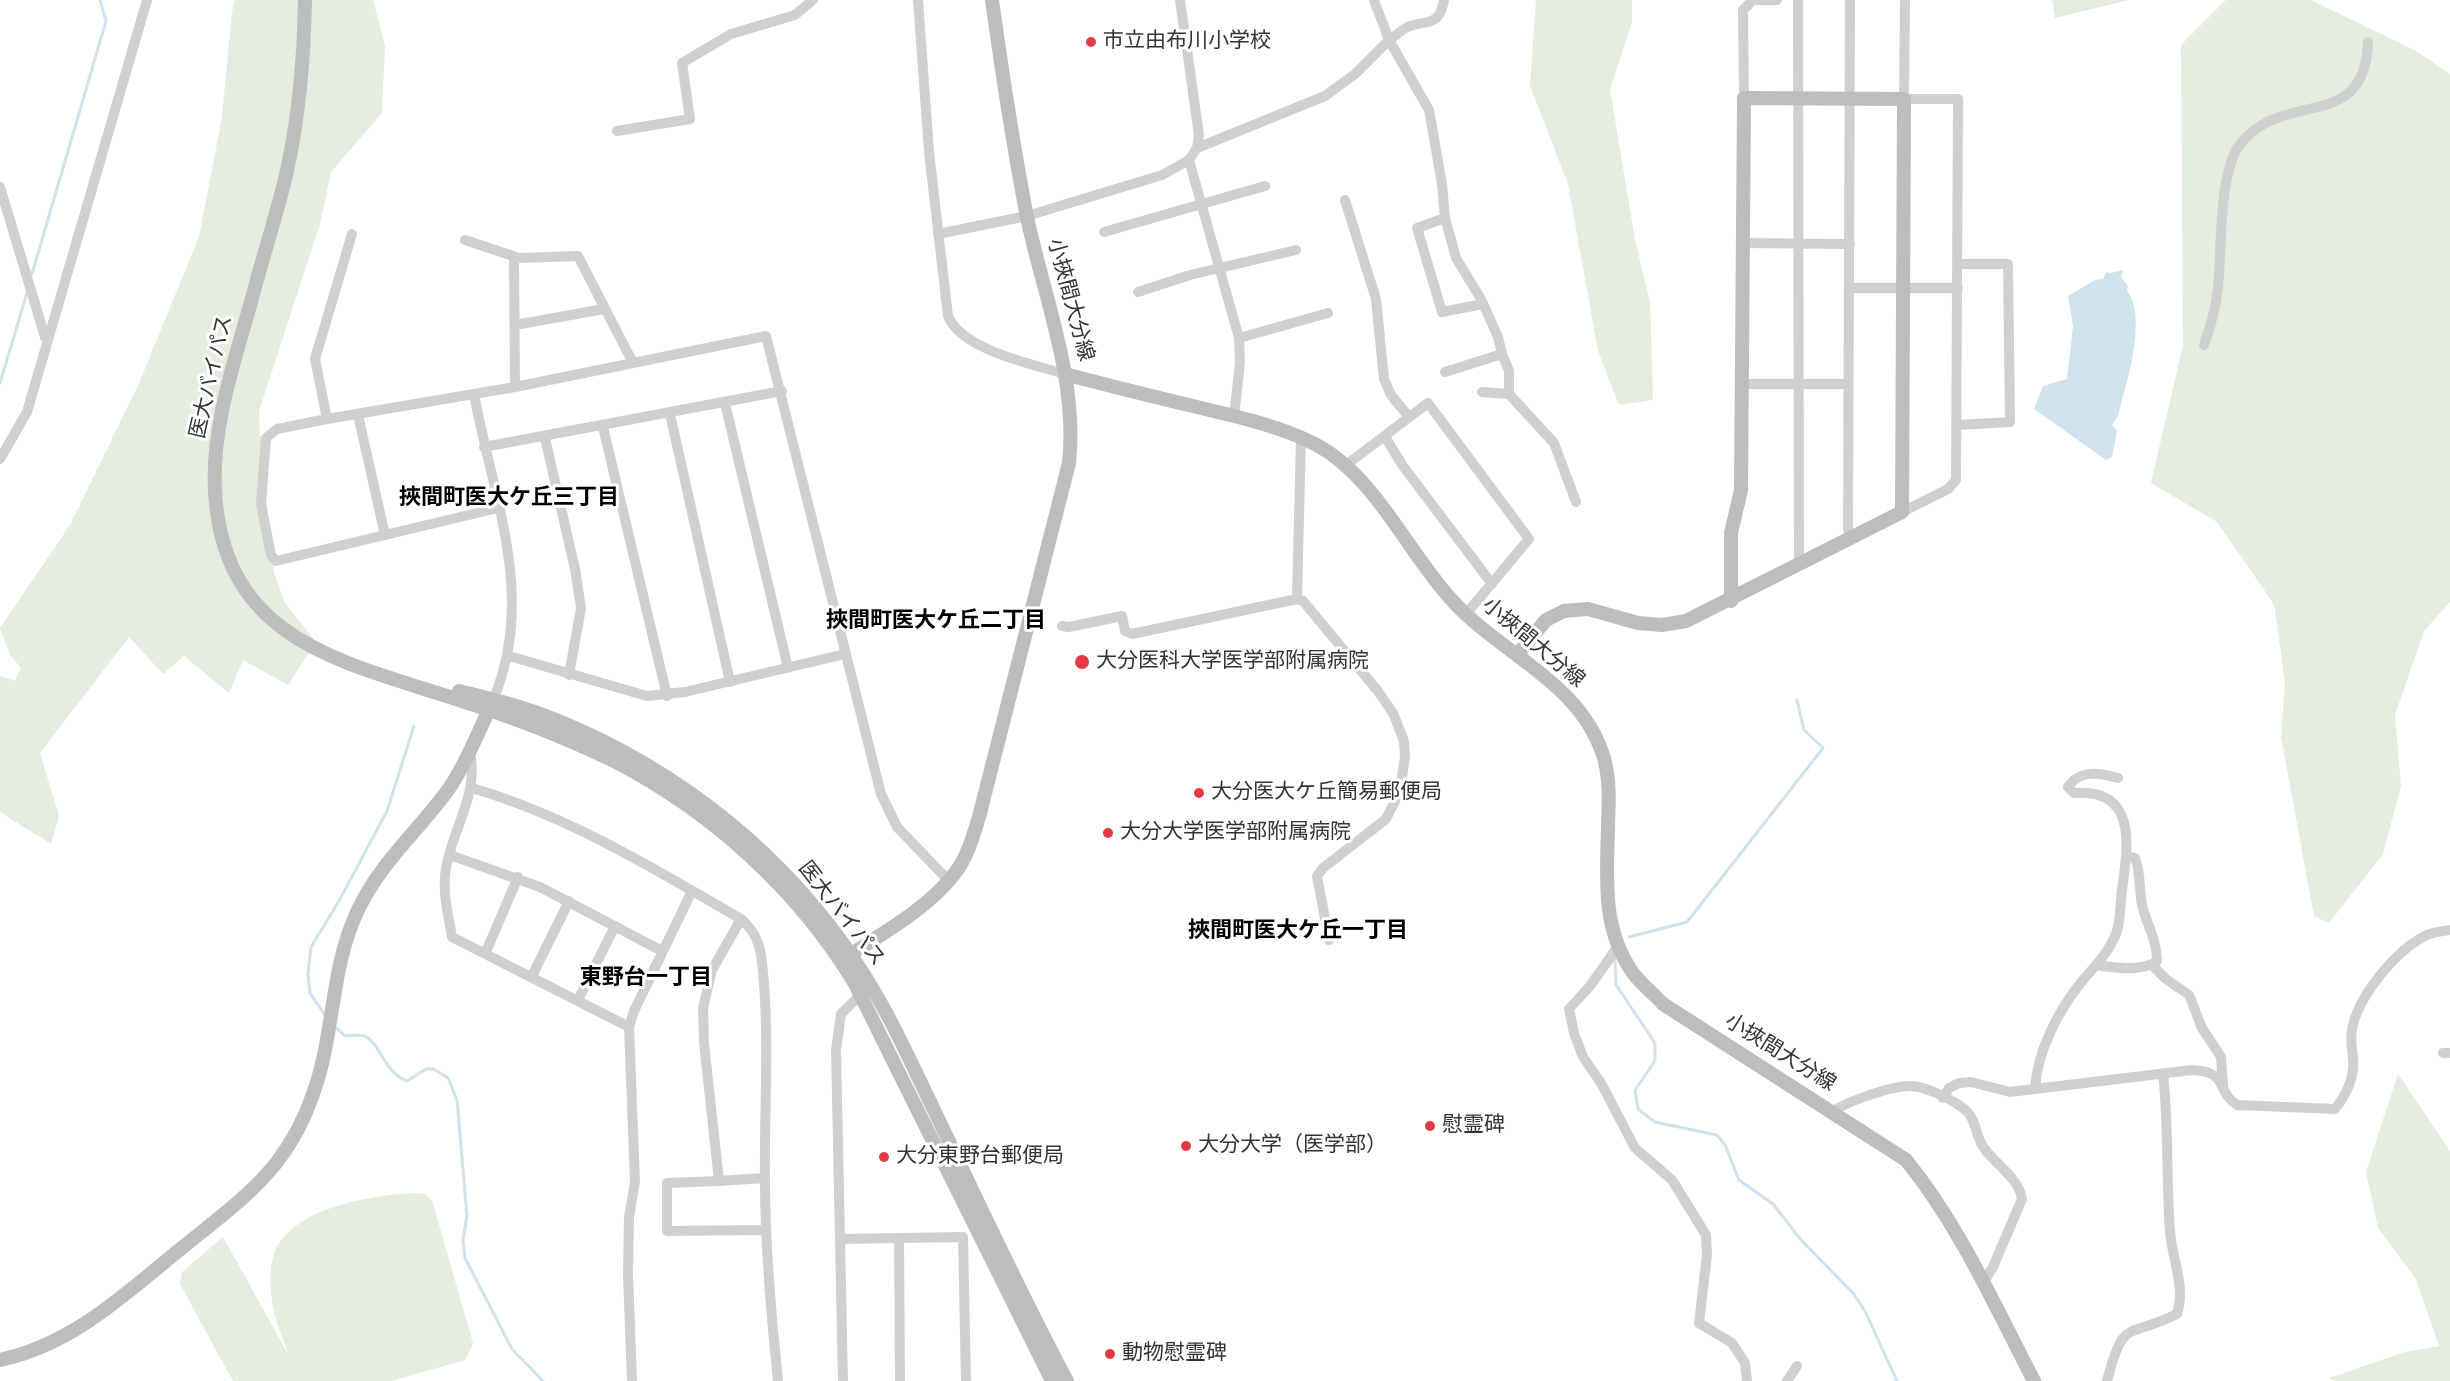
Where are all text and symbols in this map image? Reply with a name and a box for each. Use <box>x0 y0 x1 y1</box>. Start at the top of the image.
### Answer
place label: 市立由布川小学校 <box>1103 29 1271 55</box>
marker: 市立由布川小学校 <box>1084 35 1098 49</box>
street label: 小挾間大分線 <box>1042 236 1098 364</box>
street label: 医大バイパス <box>186 313 238 441</box>
district label: 挾間町医大ケ丘三丁目 <box>399 485 619 511</box>
street label: 小挾間大分線 <box>1477 593 1589 693</box>
district label: 挾間町医大ケ丘二丁目 <box>826 608 1046 634</box>
place label: 大分医科大学医学部附属病院 <box>1096 649 1369 675</box>
marker: 大分医科大学医学部附属病院 <box>1073 653 1091 671</box>
place label: 大分医大ケ丘簡易郵便局 <box>1211 780 1442 806</box>
marker: 大分医大ケ丘簡易郵便局 <box>1192 786 1206 800</box>
place label: 大分大学医学部附属病院 <box>1120 820 1351 846</box>
marker: 大分大学医学部附属病院 <box>1101 826 1115 840</box>
street label: 医大バイパス <box>792 857 890 971</box>
district label: 挾間町医大ケ丘一丁目 <box>1188 918 1408 944</box>
district label: 東野台一丁目 <box>580 965 712 991</box>
street label: 小挾間大分線 <box>1720 1009 1840 1097</box>
place label: 慰霊碑 <box>1442 1113 1505 1139</box>
marker: 慰霊碑 <box>1423 1119 1437 1133</box>
place label: 大分大学（医学部） <box>1198 1133 1387 1159</box>
marker: 大分大学（医学部） <box>1179 1139 1193 1153</box>
place label: 大分東野台郵便局 <box>896 1144 1064 1170</box>
marker: 大分東野台郵便局 <box>877 1150 891 1164</box>
place label: 動物慰霊碑 <box>1122 1341 1227 1367</box>
marker: 動物慰霊碑 <box>1103 1347 1117 1361</box>

